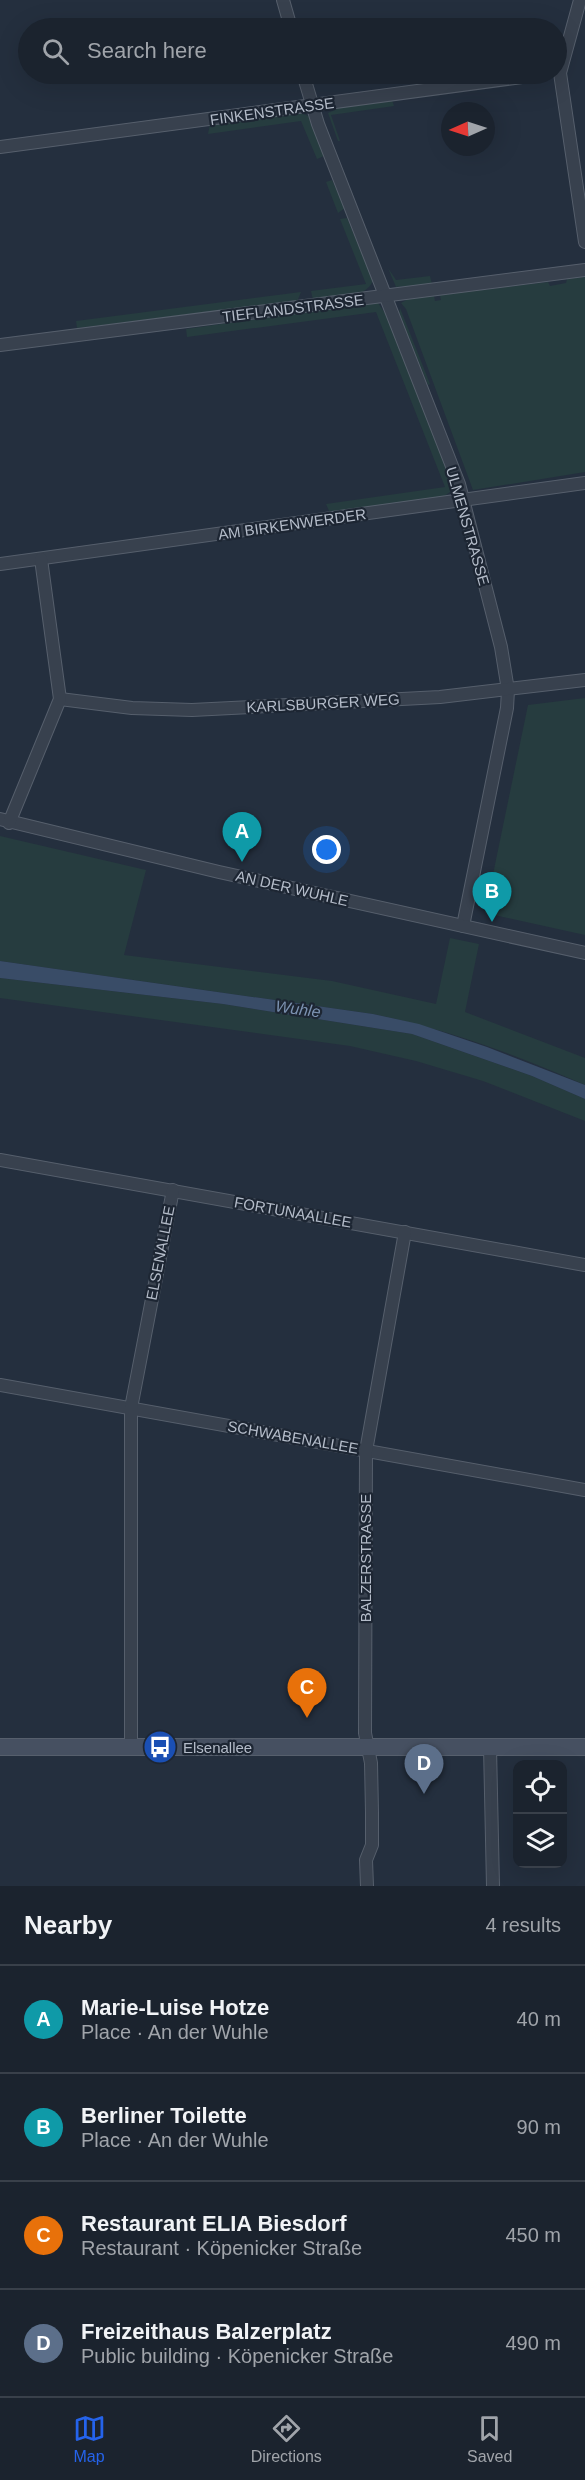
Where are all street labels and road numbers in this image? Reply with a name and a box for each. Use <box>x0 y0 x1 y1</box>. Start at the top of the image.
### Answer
street label: FINKENSTRASSE <box>209 94 335 128</box>
street label: TIEFLANDSTRASSE <box>221 291 365 325</box>
street label: ULMENSTRASSE <box>443 465 493 587</box>
street label: AM BIRKENWERDER <box>217 505 367 543</box>
street label: KARLSBURGER WEG <box>246 690 400 716</box>
street label: AN DER WUHLE <box>234 867 350 909</box>
street label: FORTUNAALLEE <box>233 1193 353 1231</box>
street label: ELSENALLEE <box>143 1204 177 1302</box>
street label: SCHWABENALLEE <box>226 1417 360 1457</box>
street label: BALZERSTRASSE <box>357 1494 374 1622</box>

